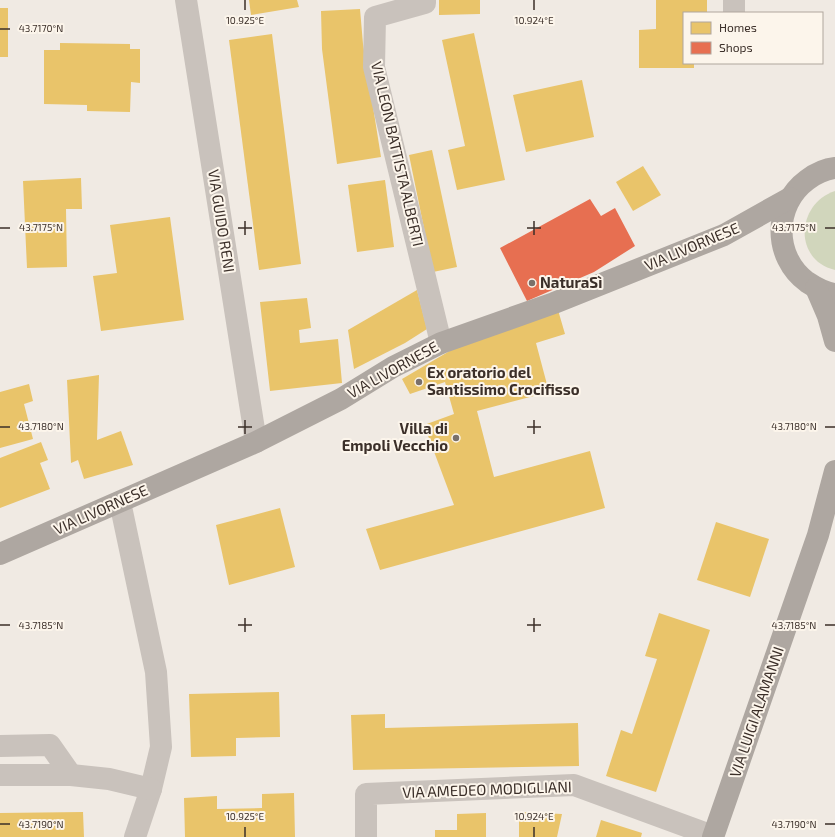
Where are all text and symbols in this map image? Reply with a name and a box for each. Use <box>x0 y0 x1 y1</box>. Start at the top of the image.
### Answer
legend <box>683 12 823 64</box>
text: 10.925°E <box>226 14 265 26</box>
text: 10.924°E <box>514 14 554 26</box>
text: Homes <box>719 20 757 34</box>
text: 43.7170°N <box>19 22 63 34</box>
text: Shops <box>719 40 753 54</box>
street label: VIA LEON BATTISTA ALBERTI <box>368 60 428 248</box>
street label: VIA GUIDO RENI <box>205 168 239 274</box>
street label: VIA LIVORNESE <box>642 218 742 274</box>
text: 43.7175°N <box>19 221 63 233</box>
text: 43.7175°N <box>772 221 816 233</box>
place label: NaturaSì <box>540 273 603 291</box>
marker: NaturaSì <box>527 278 537 288</box>
street label: VIA LIVORNESE <box>344 337 441 402</box>
place label: Ex oratorio del Santissimo Crocifisso <box>427 363 580 398</box>
marker: Ex oratorio del Santissimo Crocifisso <box>414 377 424 387</box>
place label: Villa di Empoli Vecchio <box>342 419 448 454</box>
text: 43.7180°N <box>18 420 64 432</box>
text: 43.7180°N <box>771 420 817 432</box>
marker: Villa di Empoli Vecchio <box>451 433 461 443</box>
street label: VIA LIVORNESE <box>51 480 150 538</box>
text: 43.7185°N <box>19 619 63 631</box>
text: 43.7185°N <box>772 619 816 631</box>
street label: VIA LUIGI ALAMANNI <box>725 644 787 779</box>
street label: VIA AMEDEO MODIGLIANI <box>402 777 572 801</box>
text: 10.925°E <box>226 810 265 822</box>
text: 10.924°E <box>514 810 554 822</box>
text: 43.7190°N <box>18 818 64 830</box>
text: 43.7190°N <box>771 818 817 830</box>

